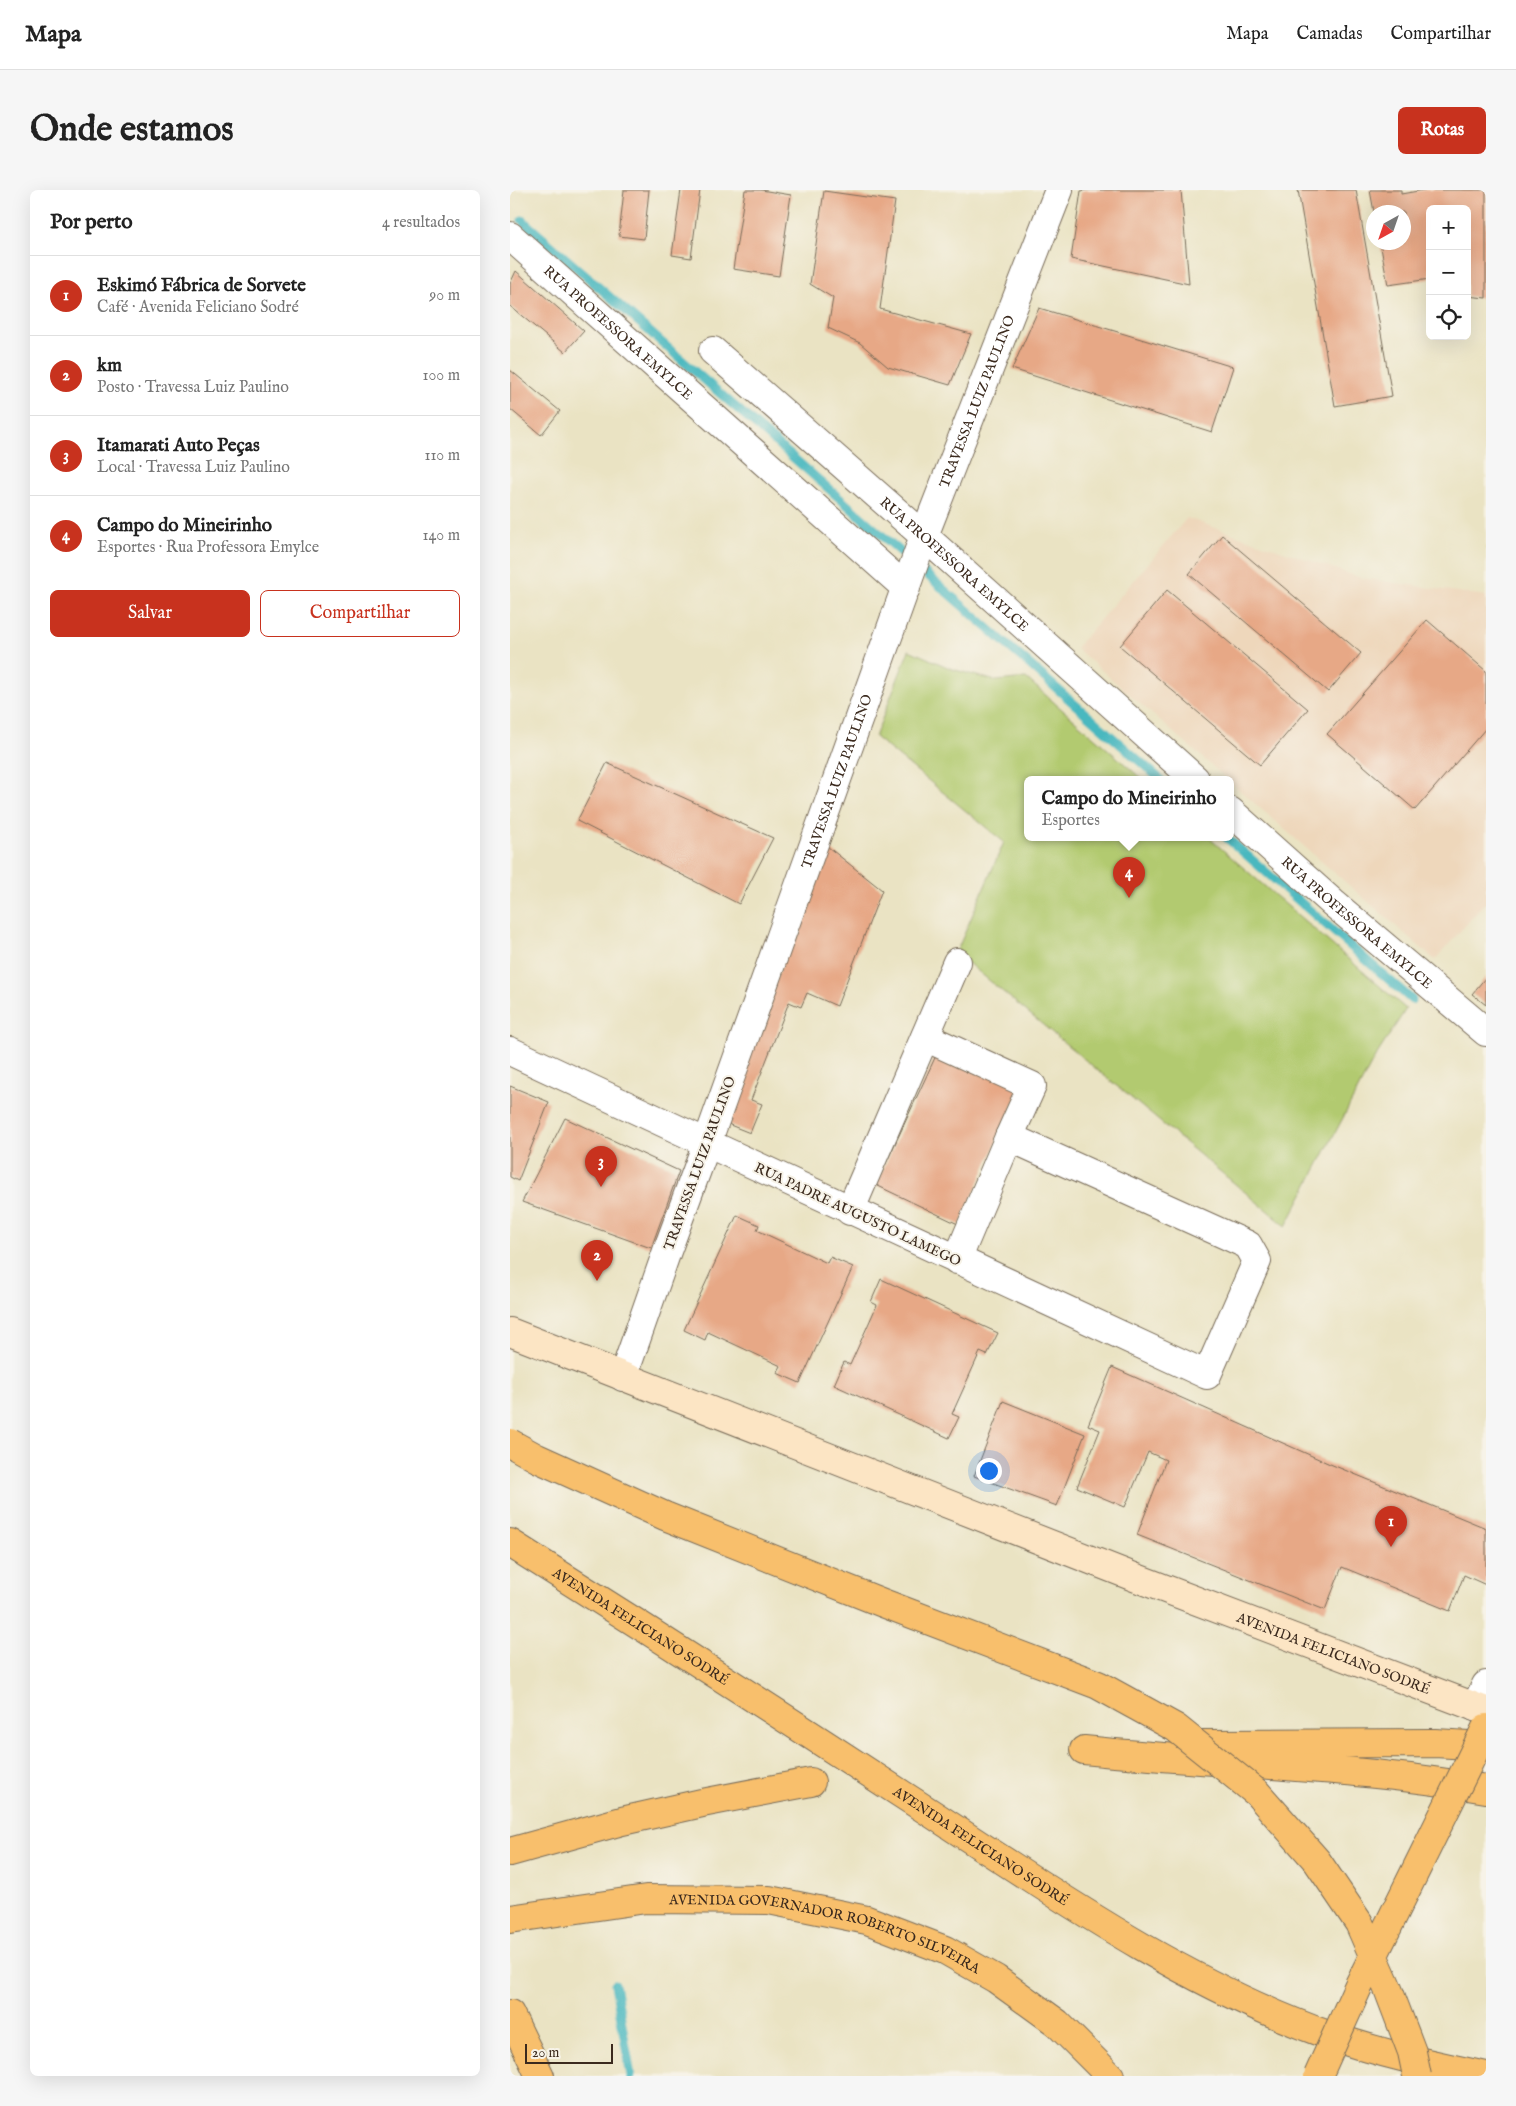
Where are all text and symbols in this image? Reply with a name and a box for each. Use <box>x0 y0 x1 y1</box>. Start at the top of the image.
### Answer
text: Mapa <box>25 19 81 50</box>
text: Mapa <box>1226 23 1268 46</box>
text: Camadas <box>1296 23 1362 46</box>
text: Compartilhar <box>1390 23 1491 46</box>
button: Rotas <box>1398 107 1486 154</box>
text: Onde estamos <box>30 108 234 153</box>
north arrow <box>1366 205 1411 250</box>
map controls <box>1426 205 1471 340</box>
button: + <box>1426 205 1471 250</box>
text: Por perto <box>50 209 132 236</box>
text: 4 resultados <box>382 213 460 233</box>
button: − <box>1426 250 1471 295</box>
street label: RUA PROFESSORA EMYLCE <box>539 262 696 404</box>
text: Eskimó Fábrica de Sorvete <box>97 274 306 298</box>
text: 1 <box>63 286 69 306</box>
text: 90 m <box>429 286 460 306</box>
button: locate <box>1426 295 1471 340</box>
text: Café · Avenida Feliciano Sodré <box>97 298 299 318</box>
street label: TRAVESSA LUIZ PAULINO <box>936 312 1019 491</box>
text: km <box>97 354 122 378</box>
text: 2 <box>62 366 70 386</box>
text: 100 m <box>423 366 460 386</box>
text: Posto · Travessa Luiz Paulino <box>97 378 289 398</box>
text: Itamarati Auto Peças <box>97 434 260 458</box>
text: 3 <box>63 446 69 466</box>
text: 110 m <box>424 446 460 466</box>
text: Local · Travessa Luiz Paulino <box>97 458 290 478</box>
street label: RUA PROFESSORA EMYLCE <box>876 493 1032 636</box>
text: Campo do Mineirinho <box>97 514 272 538</box>
text: 4 <box>62 526 70 546</box>
text: 140 m <box>422 526 460 546</box>
text: Esportes · Rua Professora Emylce <box>97 538 319 558</box>
button: Salvar <box>50 590 250 637</box>
button: Compartilhar <box>260 590 460 637</box>
street label: TRAVESSA LUIZ PAULINO <box>798 692 877 871</box>
popup <box>1024 776 1234 841</box>
text: Campo do Mineirinho <box>1041 787 1217 811</box>
text: Esportes <box>1041 811 1100 831</box>
street label: RUA PROFESSORA EMYLCE <box>1277 853 1436 993</box>
pin: 4 <box>1113 857 1145 898</box>
street label: TRAVESSA LUIZ PAULINO <box>660 1074 740 1253</box>
pin: 3 <box>585 1146 617 1187</box>
street label: RUA PADRE AUGUSTO LAMEGO <box>751 1159 964 1271</box>
pin: 2 <box>581 1240 613 1281</box>
your location <box>976 1458 1002 1484</box>
pin: 1 <box>1375 1506 1407 1547</box>
street label: AVENIDA FELICIANO SODRÉ <box>548 1563 733 1690</box>
street label: AVENIDA FELICIANO SODRÉ <box>1233 1609 1433 1699</box>
street label: AVENIDA FELICIANO SODRÉ <box>888 1782 1073 1910</box>
street label: AVENIDA GOVERNADOR ROBERTO SILVEIRA <box>668 1891 984 1978</box>
scale bar <box>525 2041 612 2064</box>
text: 20 m <box>532 2044 559 2062</box>

